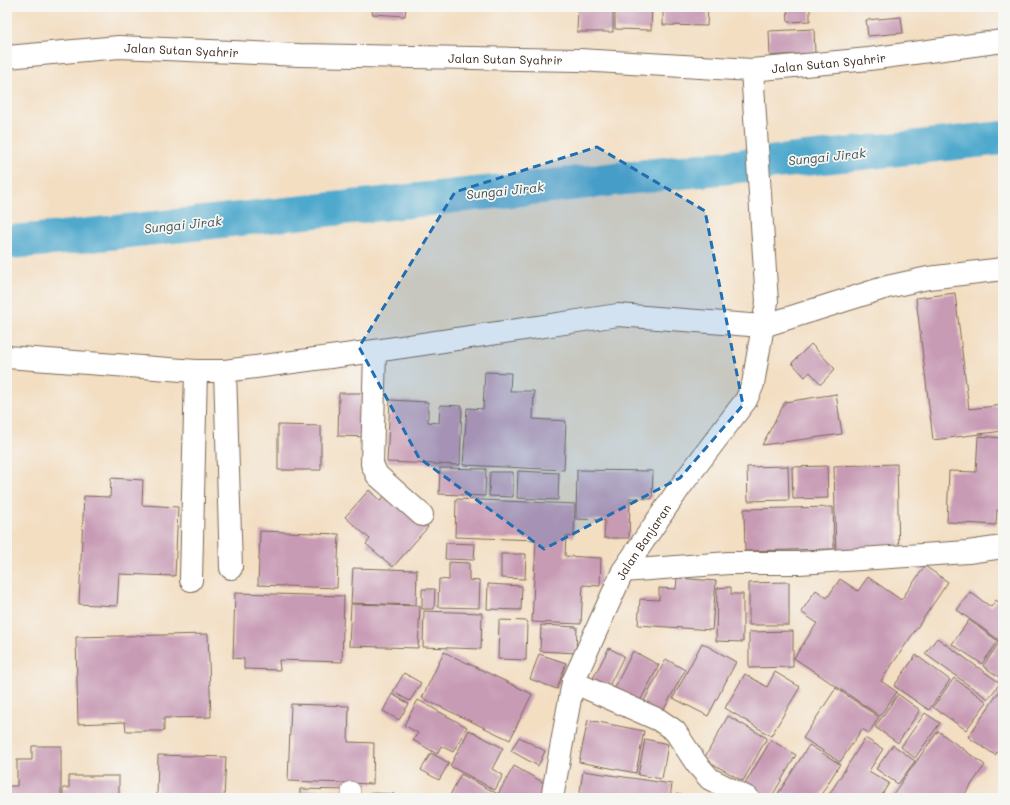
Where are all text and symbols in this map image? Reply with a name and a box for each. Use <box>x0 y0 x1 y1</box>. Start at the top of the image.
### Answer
street label: Jalan Sutan Syahrir <box>124 39 239 60</box>
street label: Jalan Sutan Syahrir <box>771 49 887 76</box>
street label: Jalan Sutan Syahrir <box>448 50 563 68</box>
water label: Sungai Jirak <box>787 143 868 169</box>
water label: Sungai Jirak <box>465 177 546 203</box>
water label: Sungai Jirak <box>143 211 224 237</box>
street label: Jalan Banjaran <box>612 501 674 582</box>

